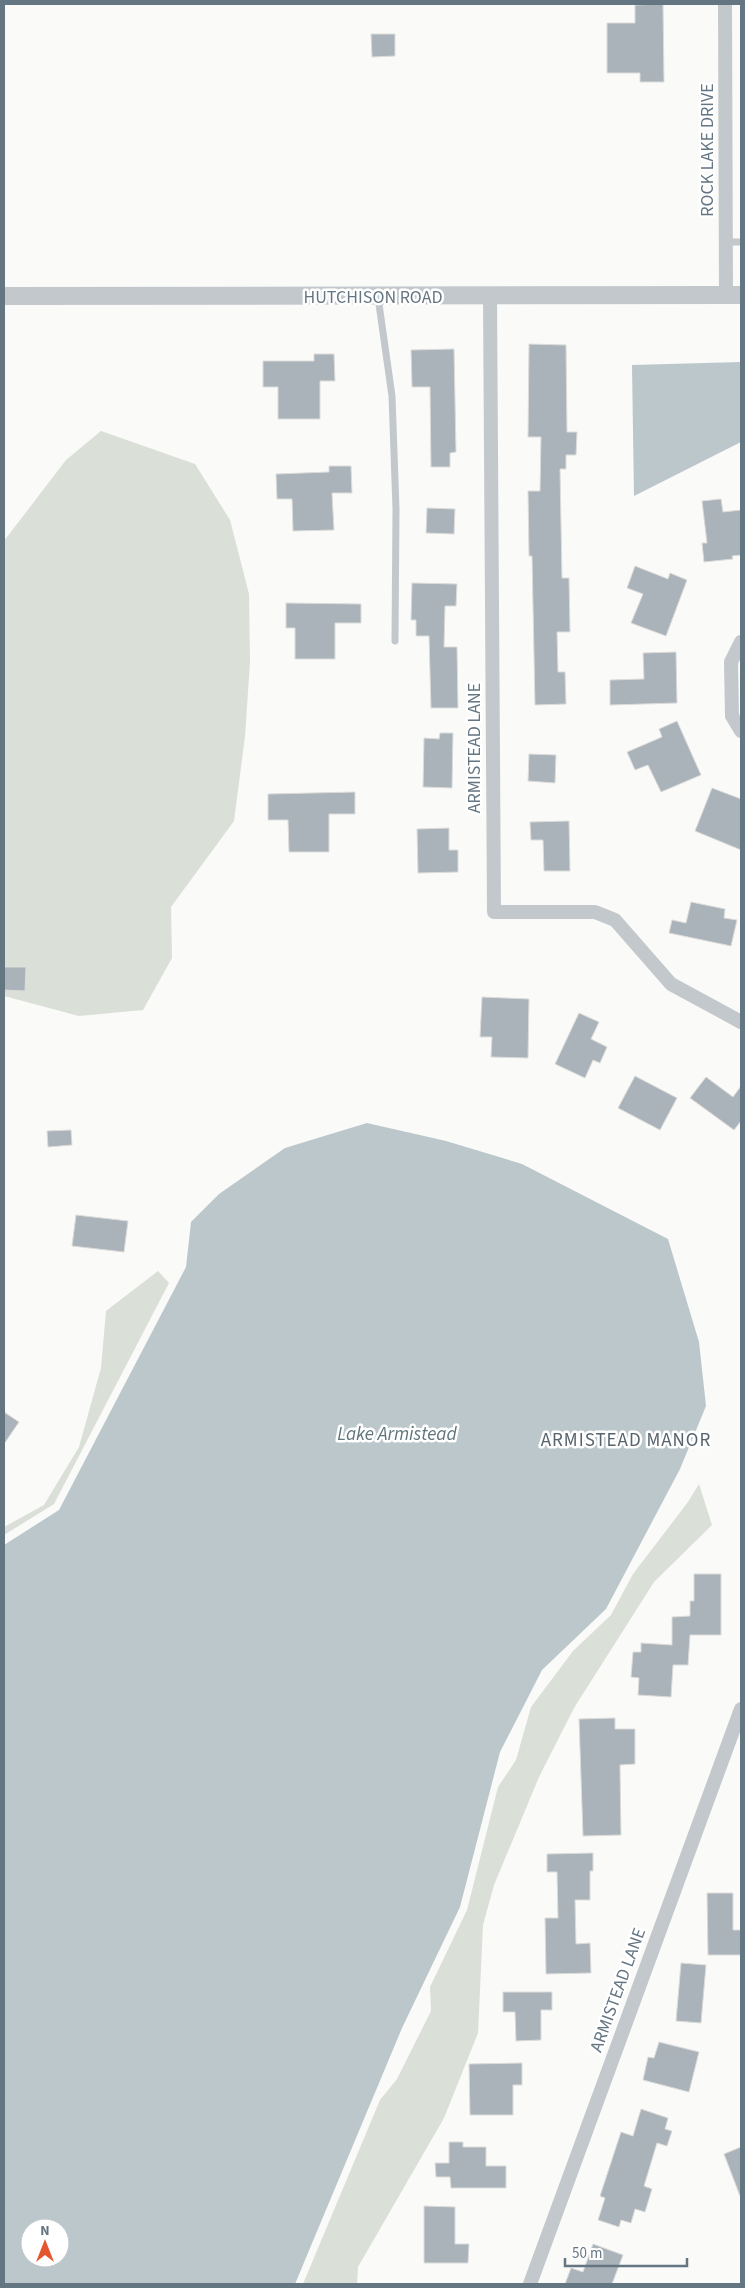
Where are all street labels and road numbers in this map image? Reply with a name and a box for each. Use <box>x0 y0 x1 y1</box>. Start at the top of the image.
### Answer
street label: ROCK LAKE DRIVE <box>695 83 720 217</box>
street label: HUTCHISON ROAD <box>304 285 442 310</box>
street label: ARMISTEAD LANE <box>462 683 487 813</box>
street label: ARMISTEAD LANE <box>584 1924 652 2056</box>

